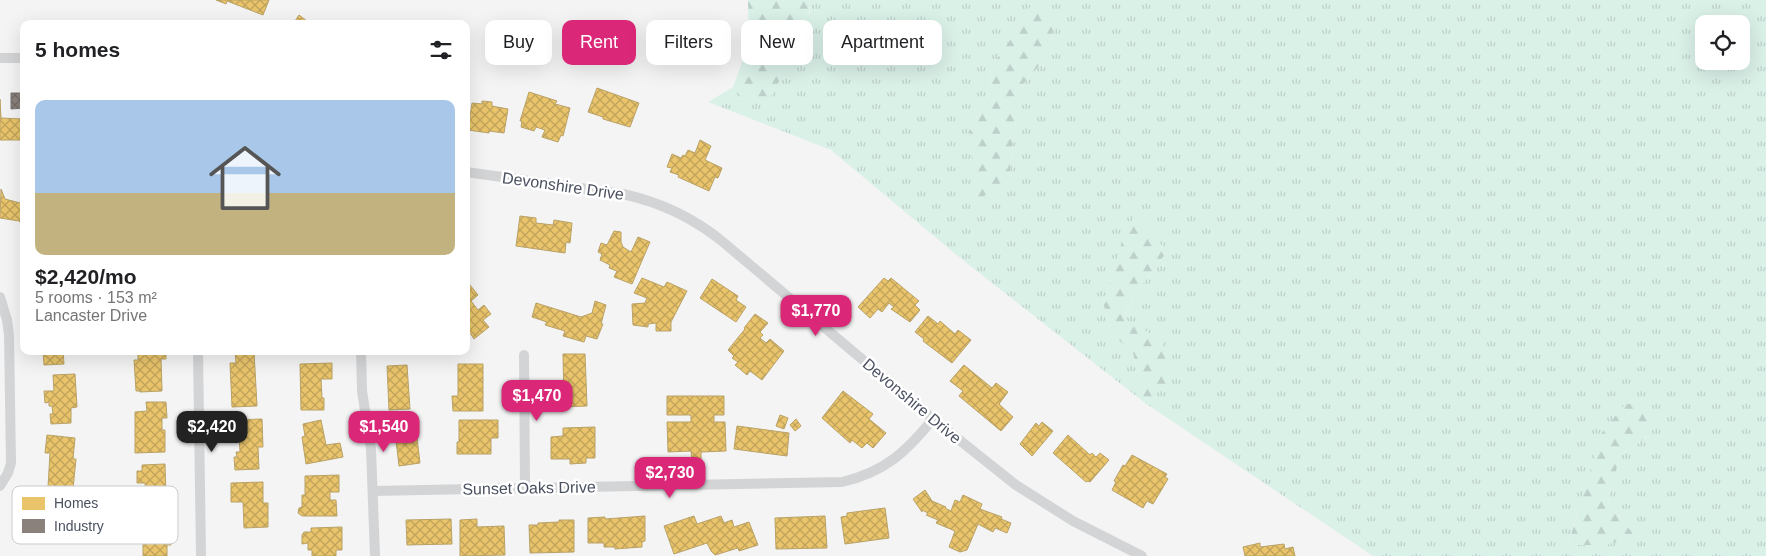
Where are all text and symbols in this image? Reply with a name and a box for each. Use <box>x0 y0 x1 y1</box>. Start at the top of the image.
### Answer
map controls <box>1695 15 1750 70</box>
button: locate <box>1695 15 1750 70</box>
chip: Buy <box>485 20 552 65</box>
chip: Rent <box>562 20 636 65</box>
chip: Filters <box>646 20 731 65</box>
chip: New <box>741 20 813 65</box>
chip: Apartment <box>823 20 942 65</box>
icon: filters <box>427 36 455 64</box>
text: 5 homes <box>35 38 120 61</box>
icon: home <box>200 133 290 223</box>
street label: Devonshire Drive <box>501 169 625 203</box>
text: $2,420/mo <box>35 265 137 288</box>
text: 5 rooms · 153 m² <box>35 289 157 306</box>
pin: $1,770 <box>775 294 857 337</box>
text: $1,770 <box>792 302 840 319</box>
text: Lancaster Drive <box>35 307 147 324</box>
street label: Devonshire Drive <box>860 355 965 447</box>
pin: $1,470 <box>496 380 578 422</box>
text: $1,470 <box>513 387 561 404</box>
pin: $2,420 <box>171 410 253 453</box>
pin: $1,540 <box>343 410 425 453</box>
text: $2,420 <box>188 418 236 435</box>
text: $1,540 <box>360 418 408 435</box>
pin: $2,730 <box>629 456 711 499</box>
text: $2,730 <box>646 464 694 481</box>
street label: Sunset Oaks Drive <box>462 478 596 498</box>
legend <box>12 486 178 544</box>
text: Homes <box>54 495 98 511</box>
text: Industry <box>54 518 104 534</box>

